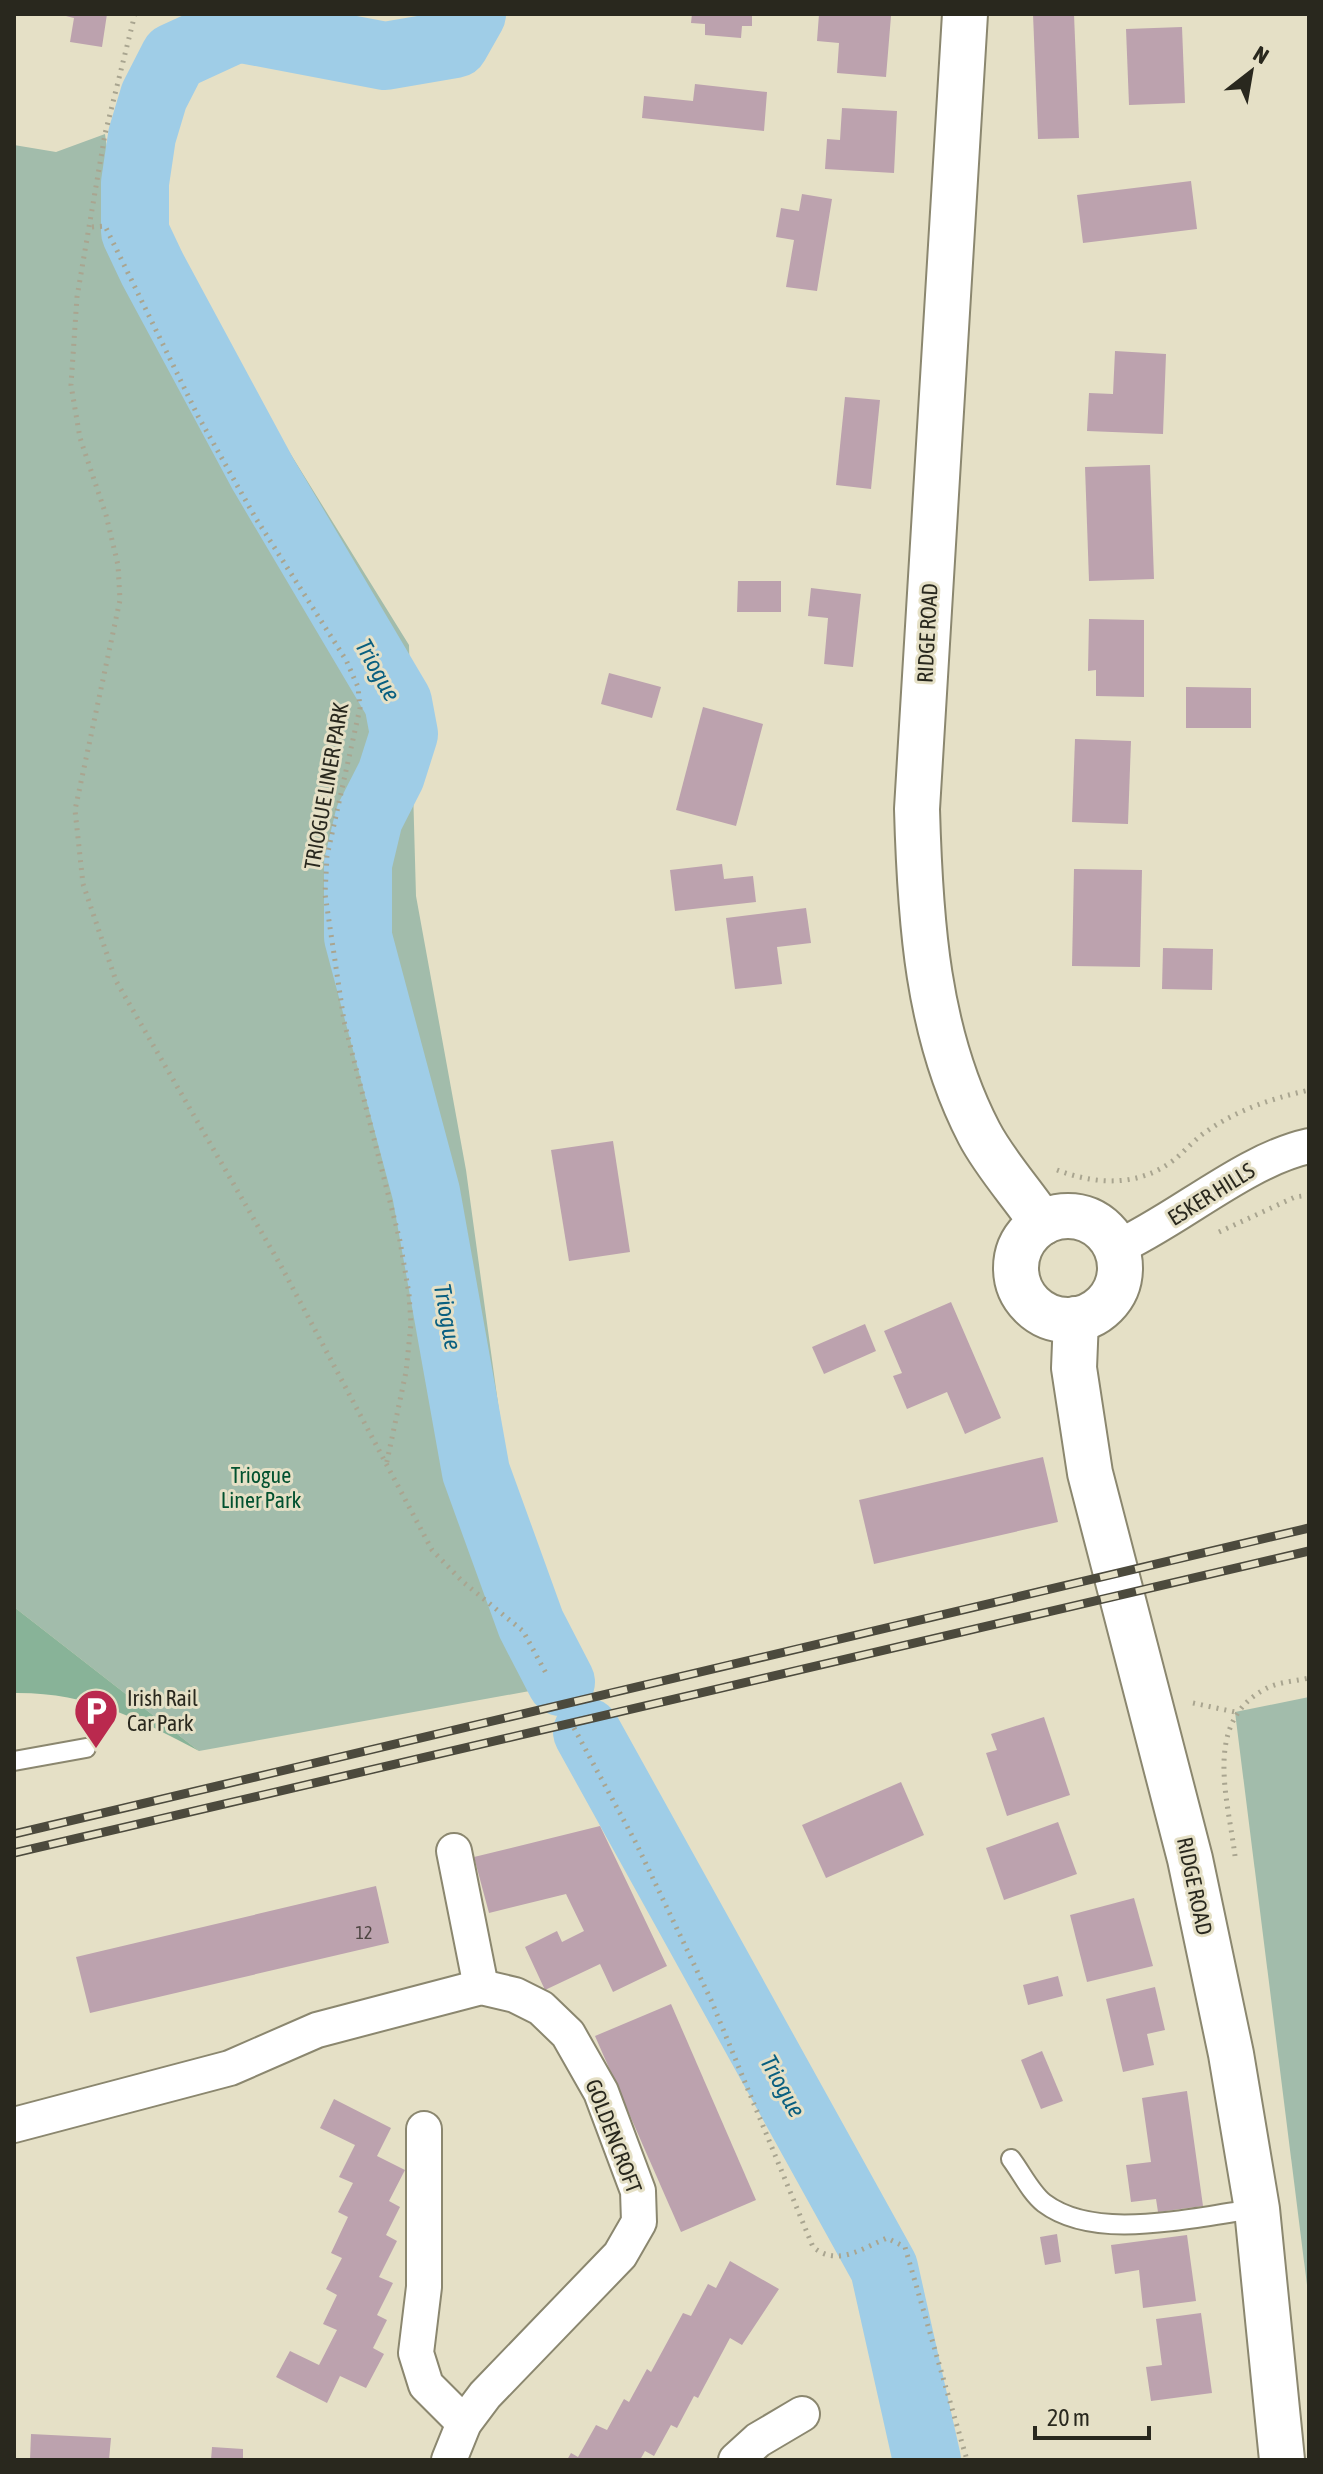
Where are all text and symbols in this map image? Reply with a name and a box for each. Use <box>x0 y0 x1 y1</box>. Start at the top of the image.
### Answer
north arrow <box>1211 32 1291 112</box>
text: N <box>1249 40 1274 69</box>
street label: RIDGE ROAD <box>911 583 943 683</box>
water label: Triogue <box>350 634 406 706</box>
street label: TRIOGUE LINER PARK <box>299 700 354 872</box>
street label: ESKER HILLS <box>1163 1157 1259 1231</box>
water label: Triogue <box>429 1282 467 1352</box>
park label: Triogue Liner Park <box>221 1462 302 1513</box>
place label: Irish Rail Car Park <box>127 1685 198 1736</box>
parking icon: Irish Rail Car Park <box>72 1687 120 1750</box>
street label: RIDGE ROAD <box>1172 1835 1218 1937</box>
house number: 12 <box>356 1922 372 1943</box>
water label: Triogue <box>755 2050 811 2122</box>
street label: GOLDENCROFT <box>580 2075 648 2197</box>
scale bar <box>1035 2390 1149 2440</box>
text: 20 m <box>1047 2404 1090 2431</box>

